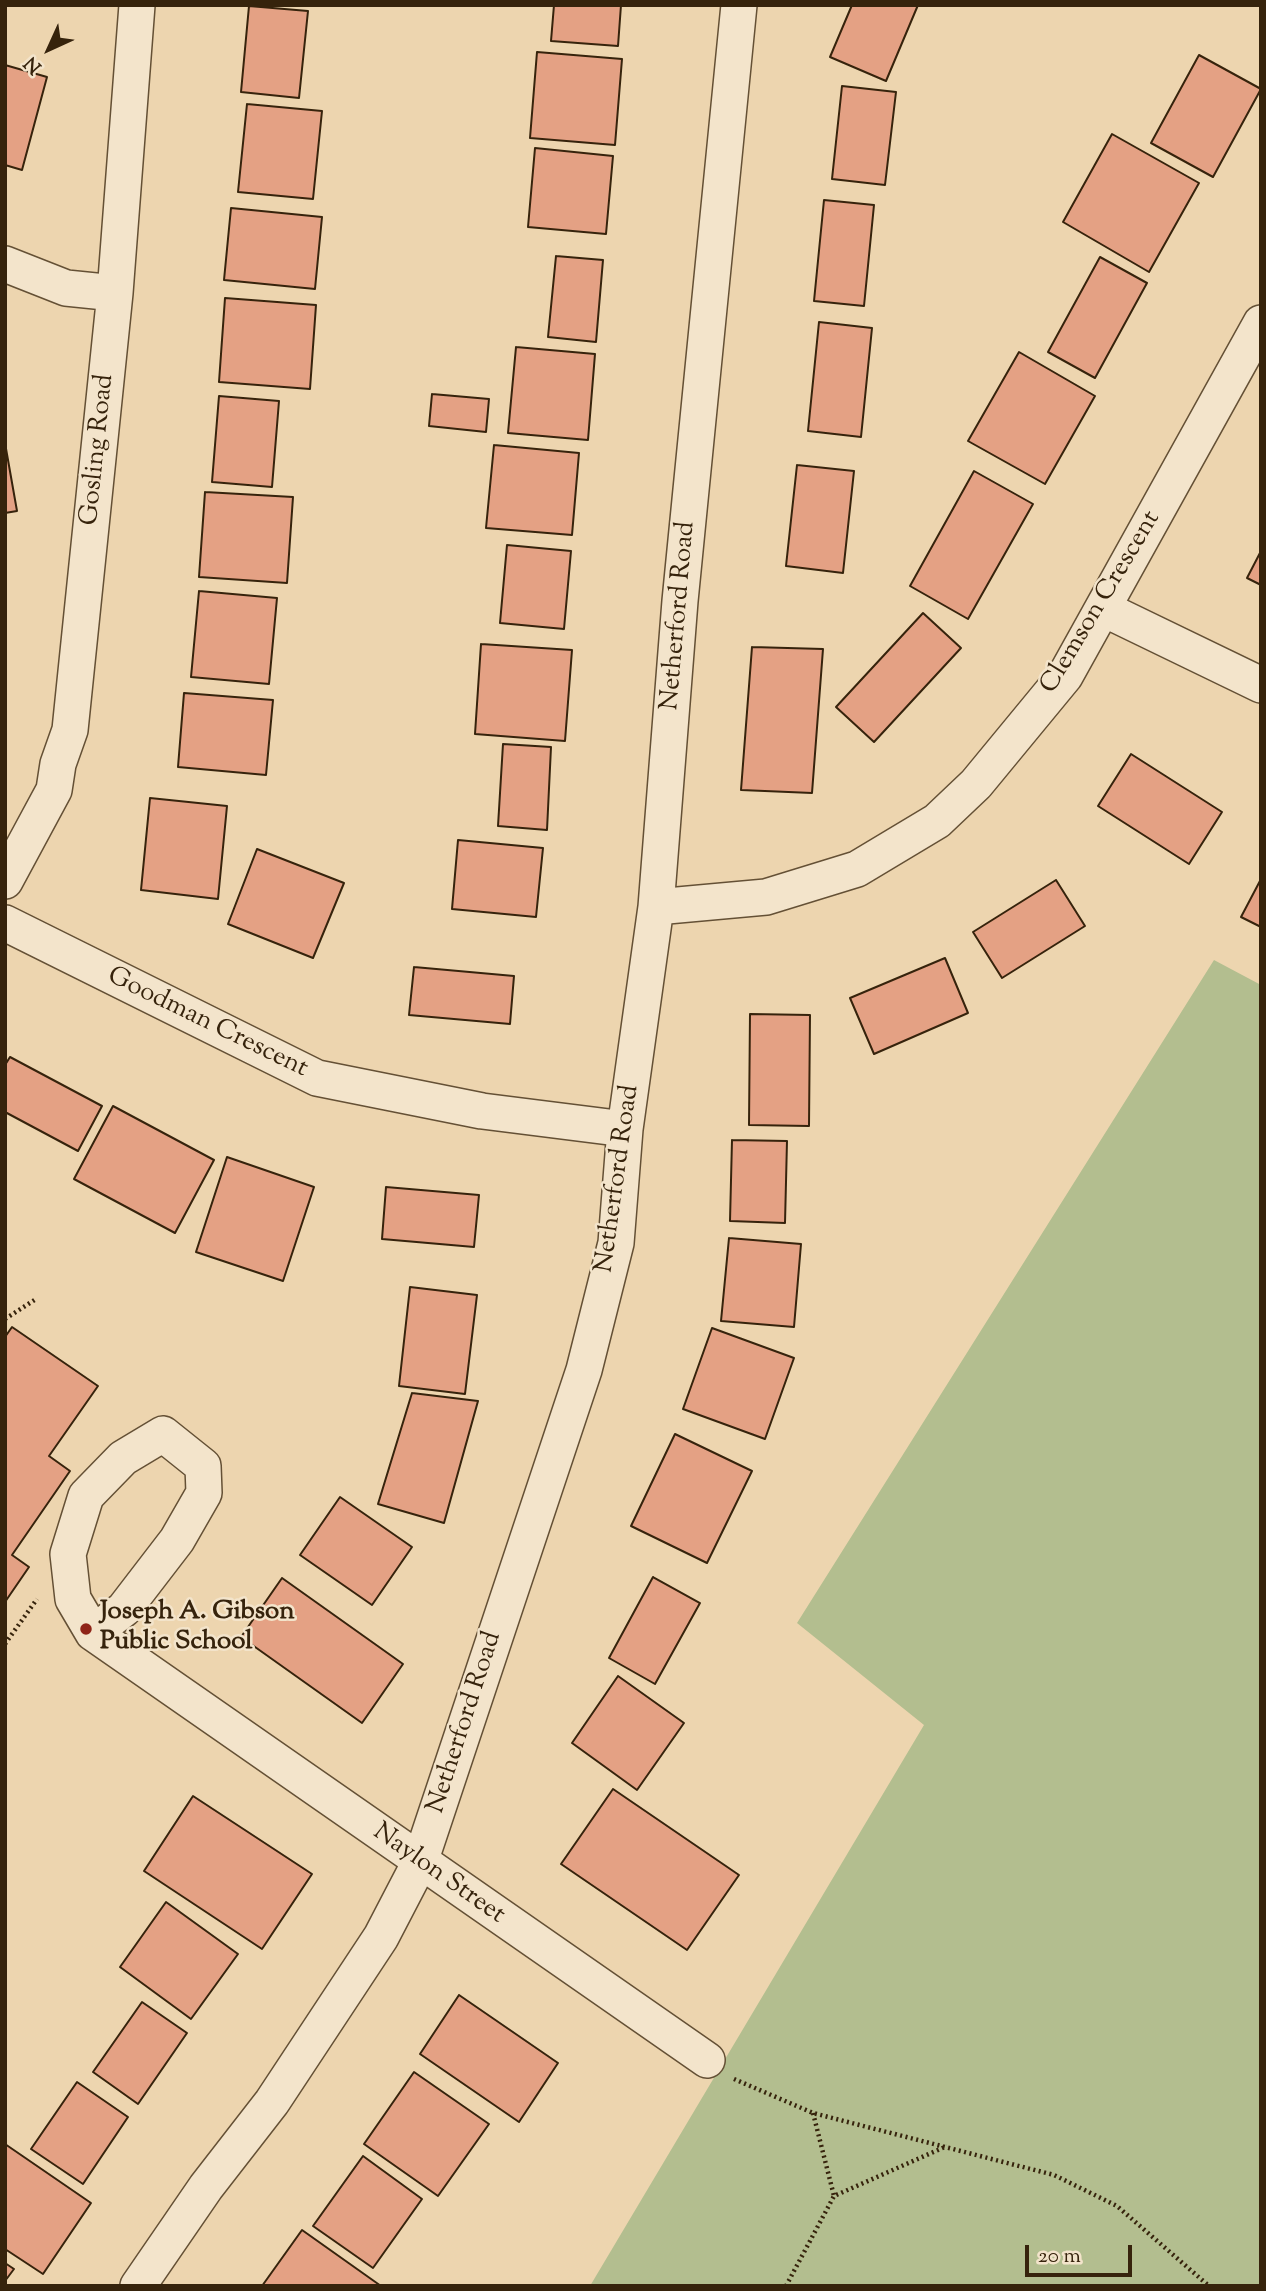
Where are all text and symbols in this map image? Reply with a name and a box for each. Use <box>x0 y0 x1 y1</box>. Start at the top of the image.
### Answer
north arrow <box>14 14 84 84</box>
text: N <box>19 49 49 79</box>
street label: Gosling Road <box>76 373 122 527</box>
street label: Clemson Crescent <box>1035 506 1169 700</box>
street label: Netherford Road <box>656 520 704 712</box>
street label: Goodman Crescent <box>102 962 312 1086</box>
street label: Netherford Road <box>590 1083 648 1275</box>
place label: Joseph A. Gibson Public School <box>100 1598 295 1660</box>
marker: Joseph A. Gibson Public School <box>78 1621 94 1637</box>
street label: Netherford Road <box>422 1628 510 1818</box>
street label: Naylon Street <box>366 1818 510 1932</box>
scale bar <box>1028 2232 1135 2276</box>
text: 20 m <box>1038 2242 1081 2272</box>

